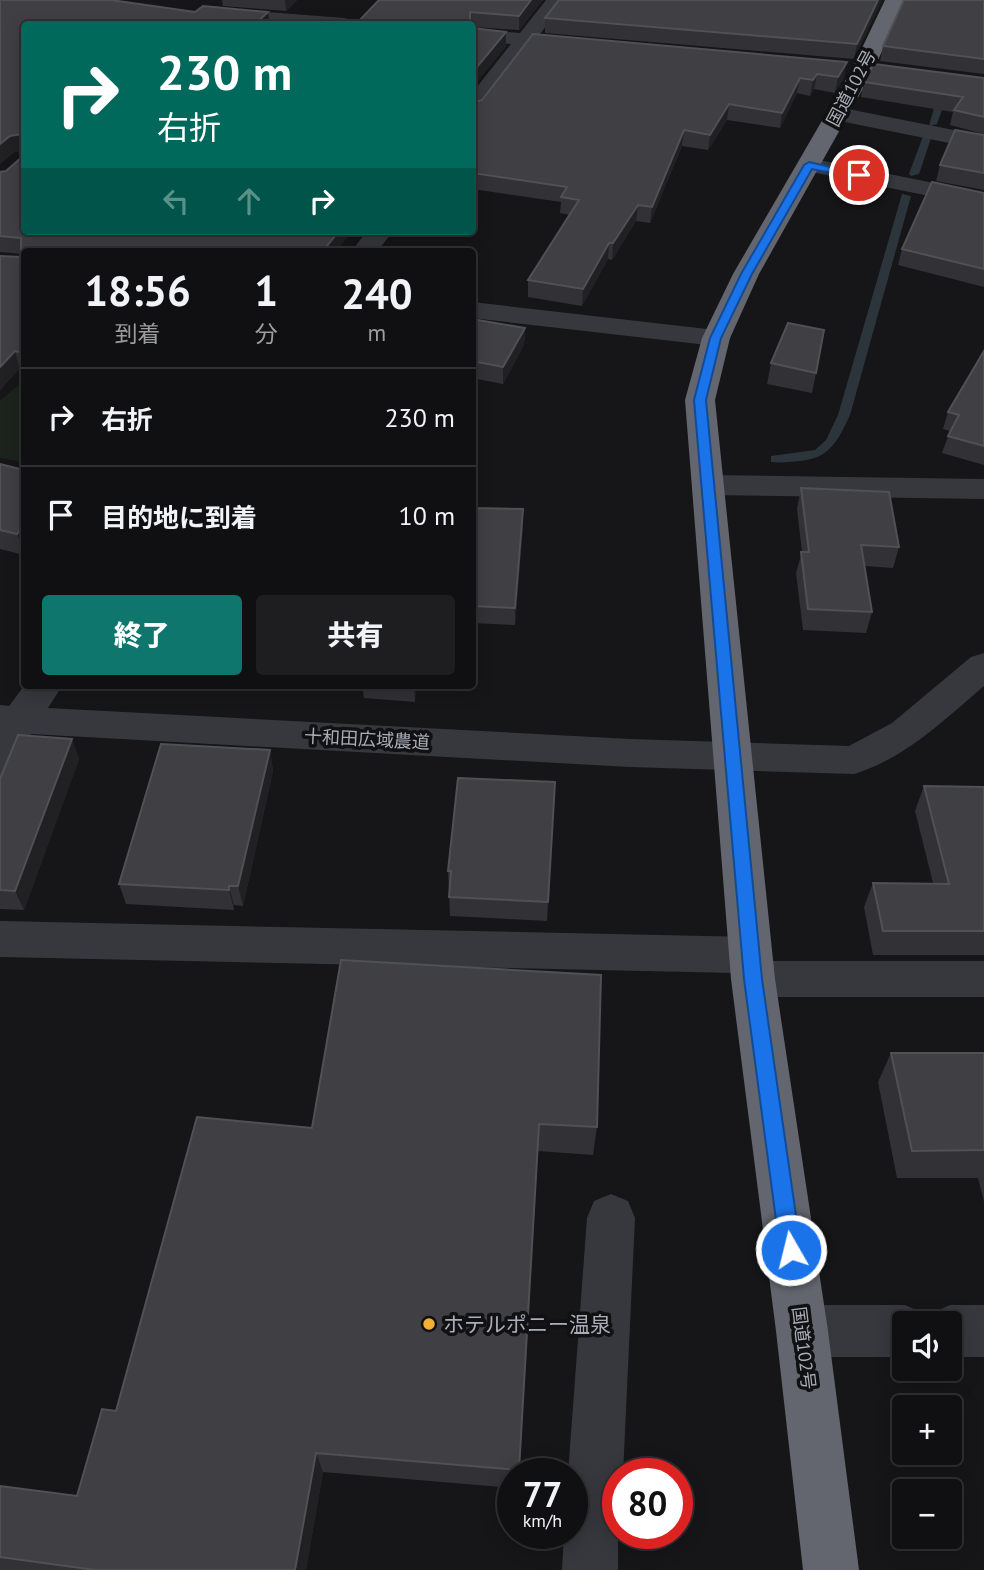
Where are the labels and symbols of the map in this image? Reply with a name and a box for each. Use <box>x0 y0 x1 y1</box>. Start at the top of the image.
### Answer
street label: 国道102号 <box>821 46 881 130</box>
pin <box>829 145 889 205</box>
street label: 十和田広域農道 <box>303 724 431 754</box>
position arrow <box>754 1213 828 1287</box>
street label: 国道102号 <box>788 1305 820 1391</box>
place label: ホテルポニー温泉 <box>443 1311 611 1338</box>
marker: ホテルポニー温泉 <box>421 1316 437 1332</box>
speed limit sign: 80 <box>602 1458 693 1549</box>

